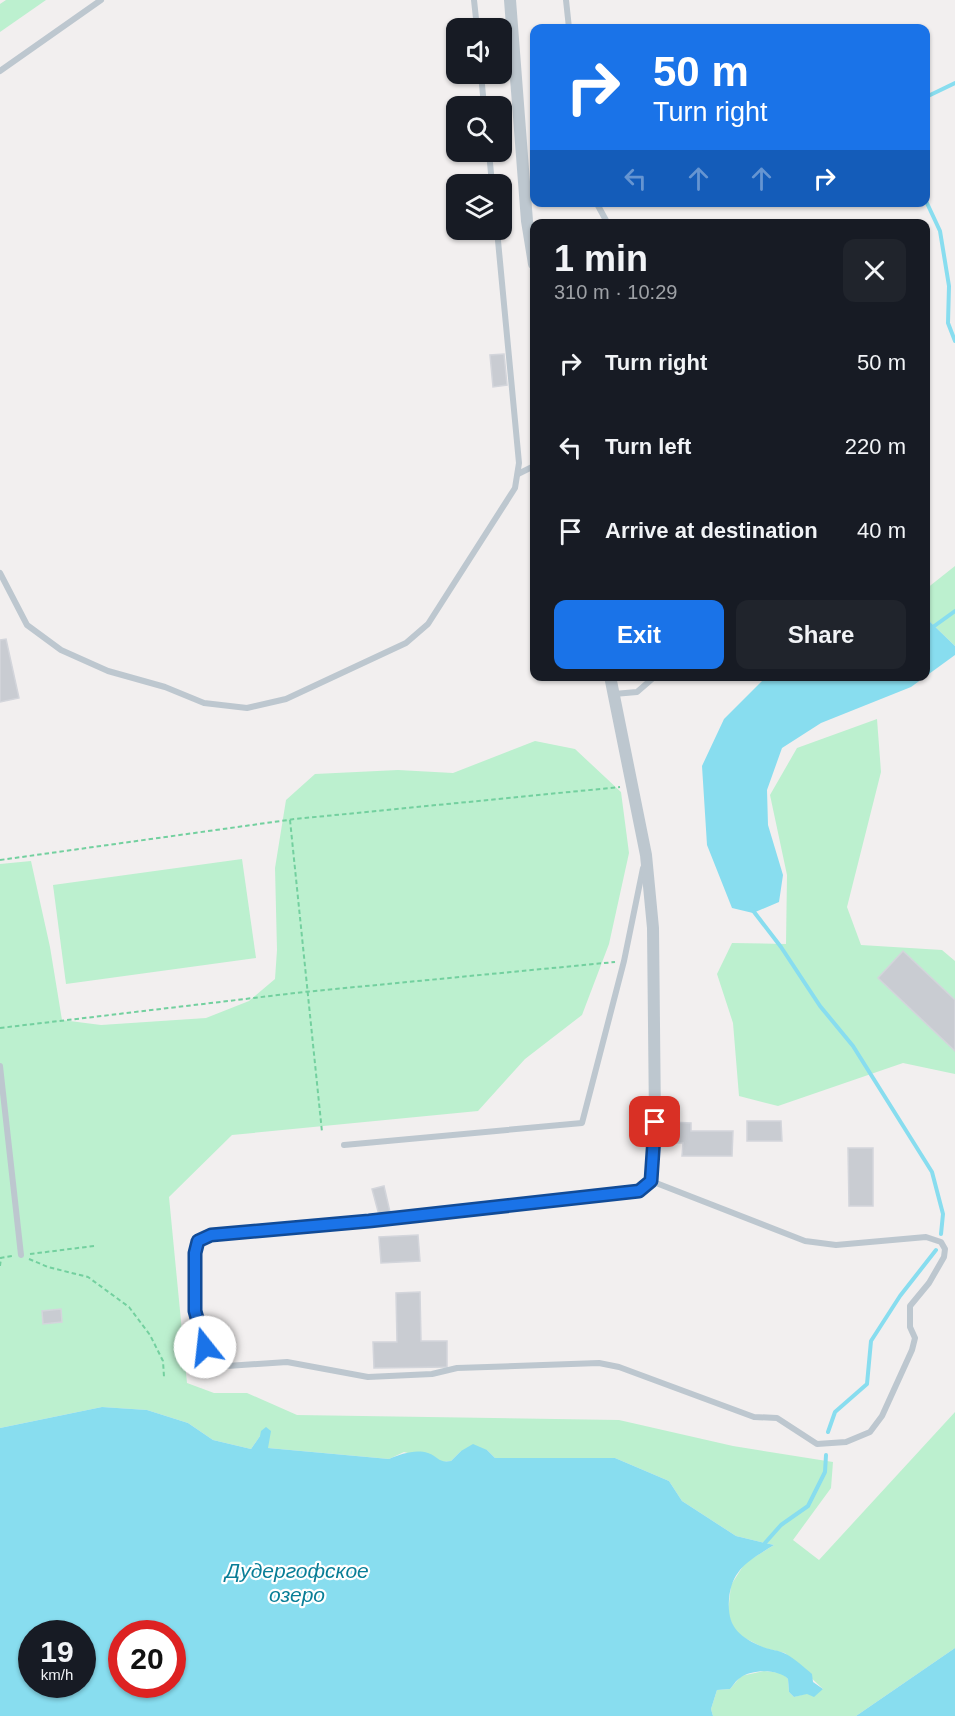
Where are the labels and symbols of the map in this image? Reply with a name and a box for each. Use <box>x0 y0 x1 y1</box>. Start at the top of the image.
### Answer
pin <box>629 1096 680 1147</box>
position arrow <box>173 1315 237 1379</box>
water label: Дудергофское озеро <box>223 1559 369 1606</box>
speed limit sign: 20 <box>108 1620 186 1698</box>

